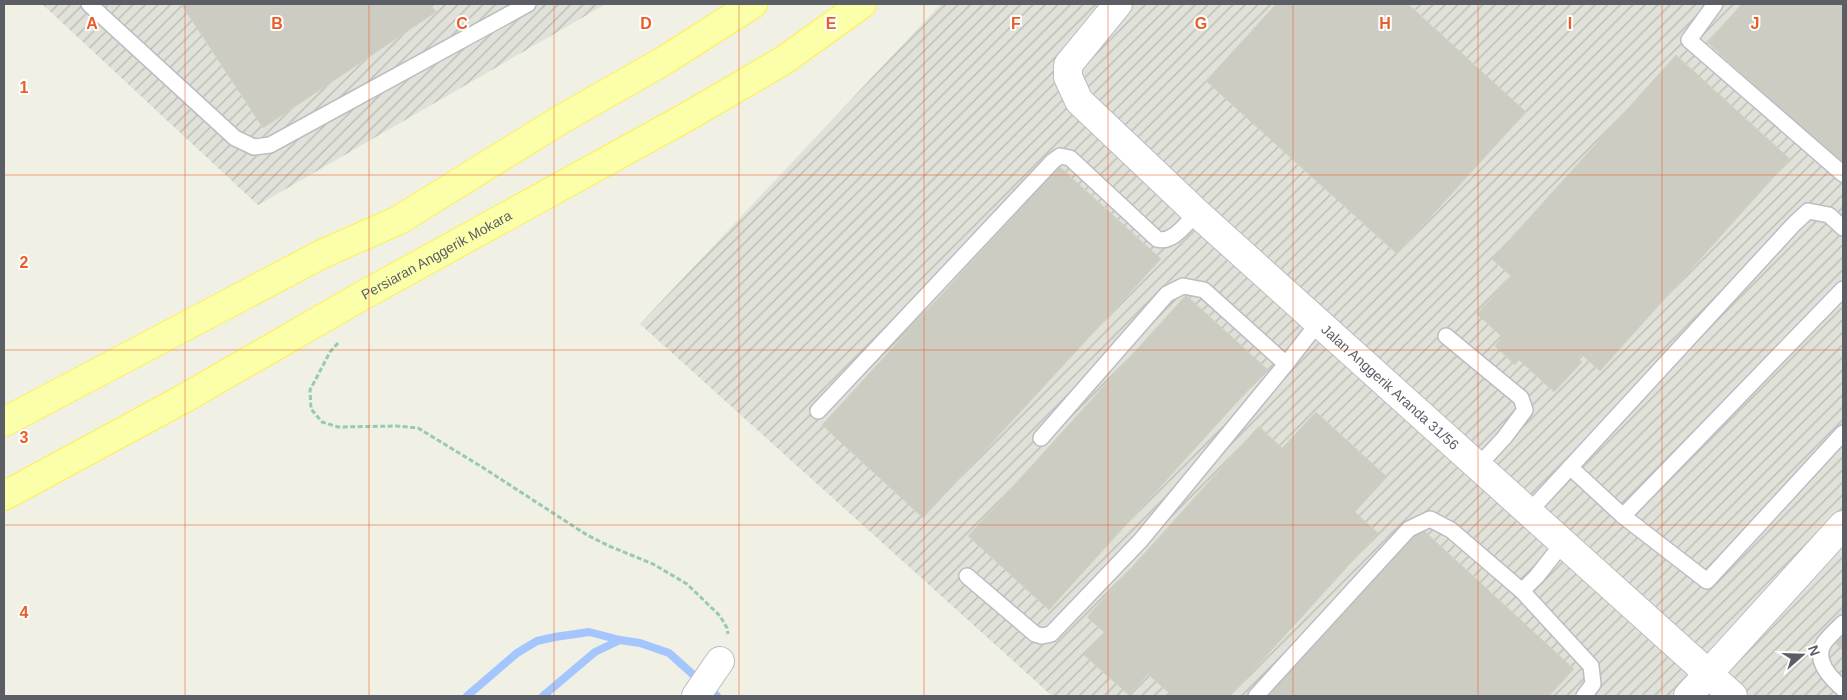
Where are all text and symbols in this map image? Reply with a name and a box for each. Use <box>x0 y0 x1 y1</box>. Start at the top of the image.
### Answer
text: A <box>86 15 98 32</box>
text: B <box>271 15 283 32</box>
text: C <box>456 15 468 32</box>
text: D <box>640 15 652 32</box>
text: E <box>826 15 837 32</box>
text: F <box>1011 15 1021 32</box>
text: G <box>1195 15 1207 32</box>
text: H <box>1379 15 1391 32</box>
text: I <box>1568 15 1572 32</box>
text: J <box>1751 15 1759 32</box>
text: 1 <box>20 79 29 96</box>
street label: Persiaran Anggerik Mokara <box>358 207 514 303</box>
text: 2 <box>20 254 29 271</box>
street label: Jalan Anggerik Aranda 31/56 <box>1318 321 1462 453</box>
text: 3 <box>20 429 29 446</box>
text: 4 <box>20 604 29 621</box>
north arrow <box>1777 630 1827 680</box>
text: N <box>1805 643 1823 658</box>

